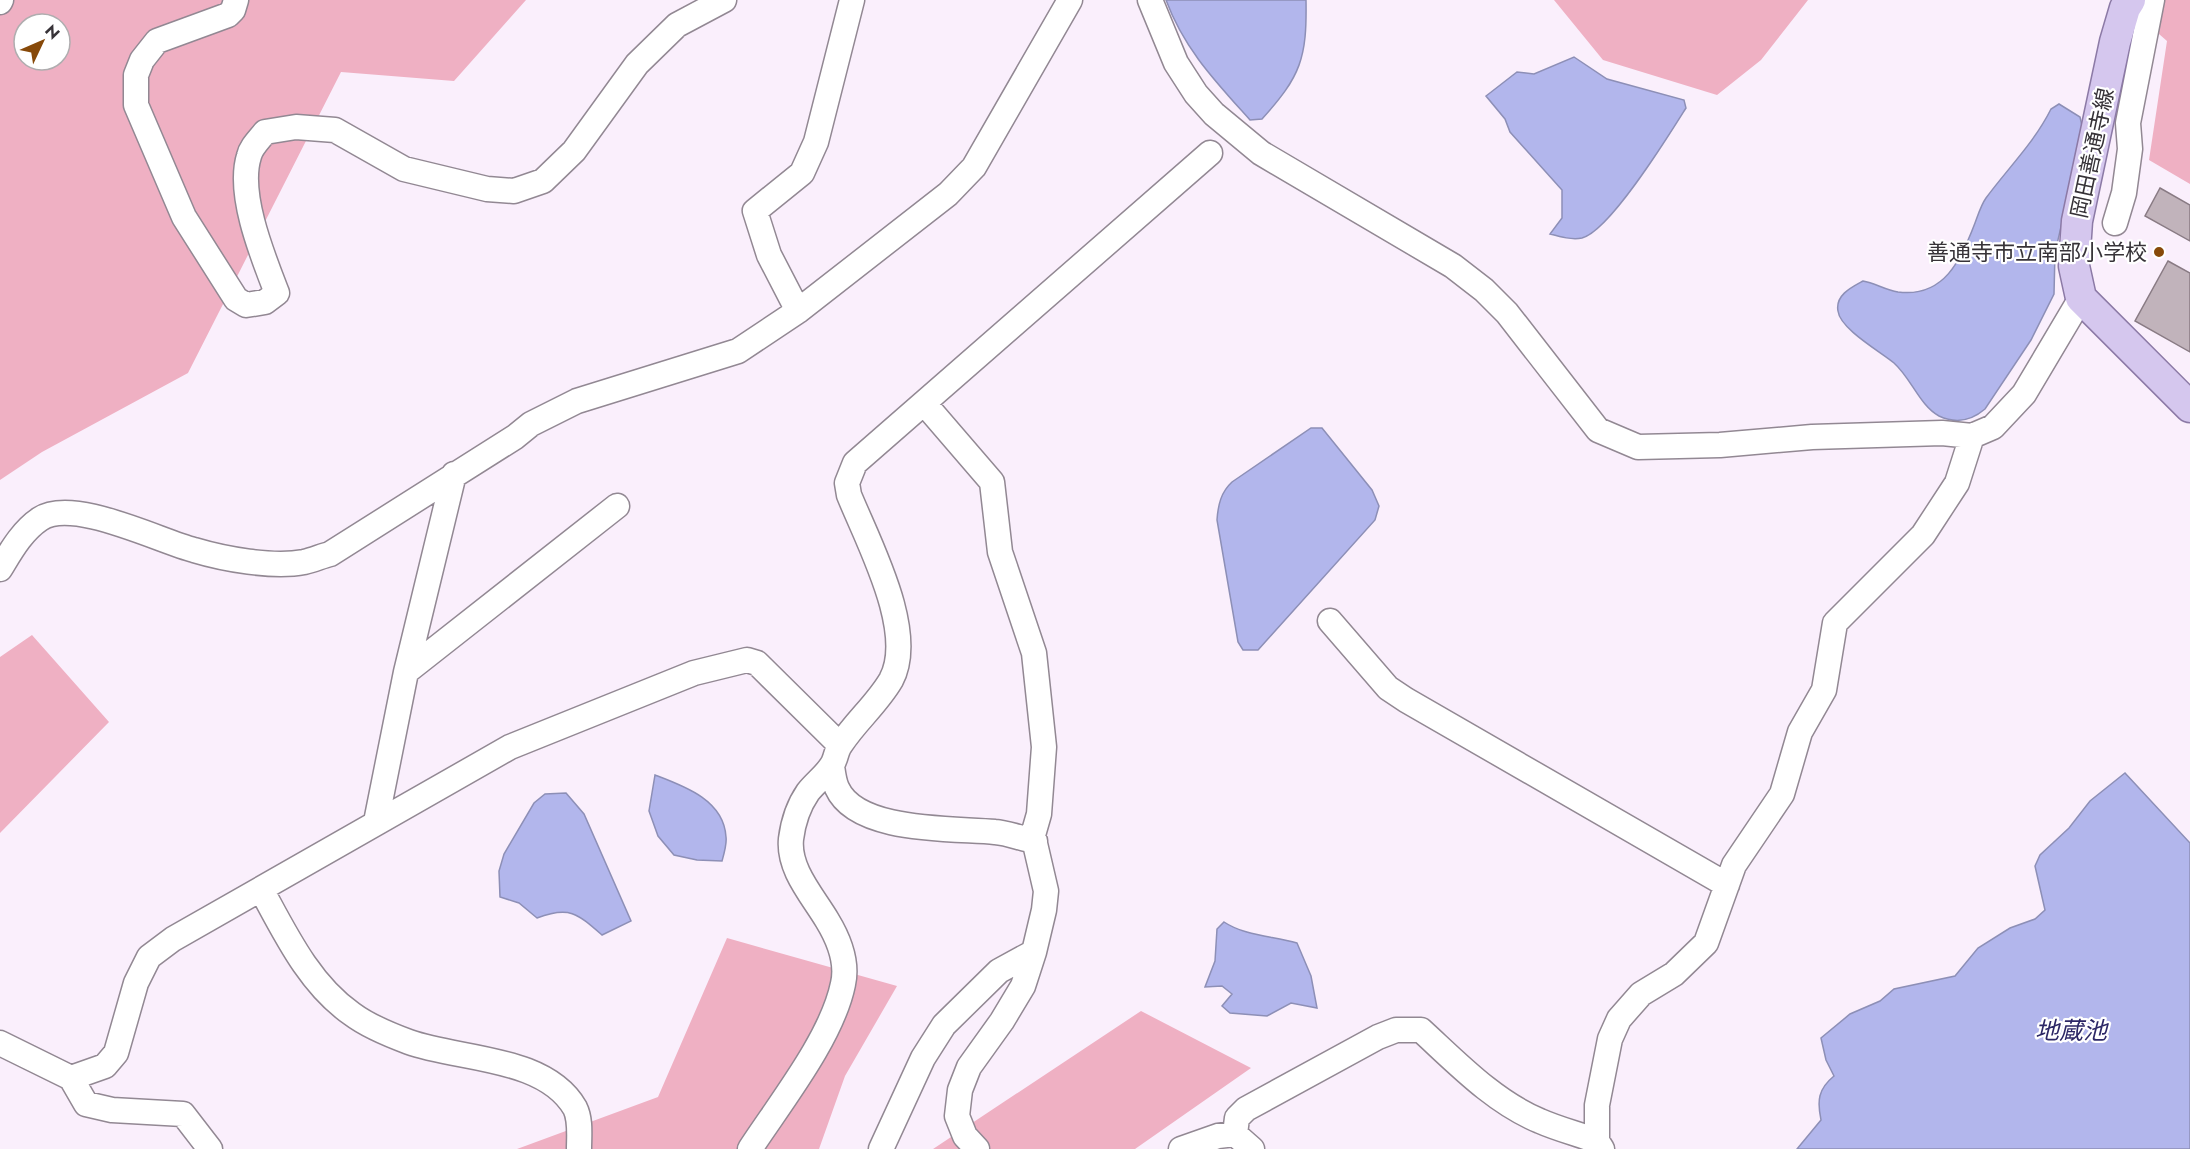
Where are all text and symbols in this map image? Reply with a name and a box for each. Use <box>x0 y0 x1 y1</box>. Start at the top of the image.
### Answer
north arrow <box>12 12 72 72</box>
text: N <box>40 19 65 44</box>
street label: 岡田善通寺線 <box>2063 85 2121 221</box>
place label: 善通寺市立南部小学校 <box>1927 236 2147 268</box>
marker: 善通寺市立南部小学校 <box>2152 245 2166 259</box>
water label: 地蔵池 <box>2035 1013 2109 1048</box>

